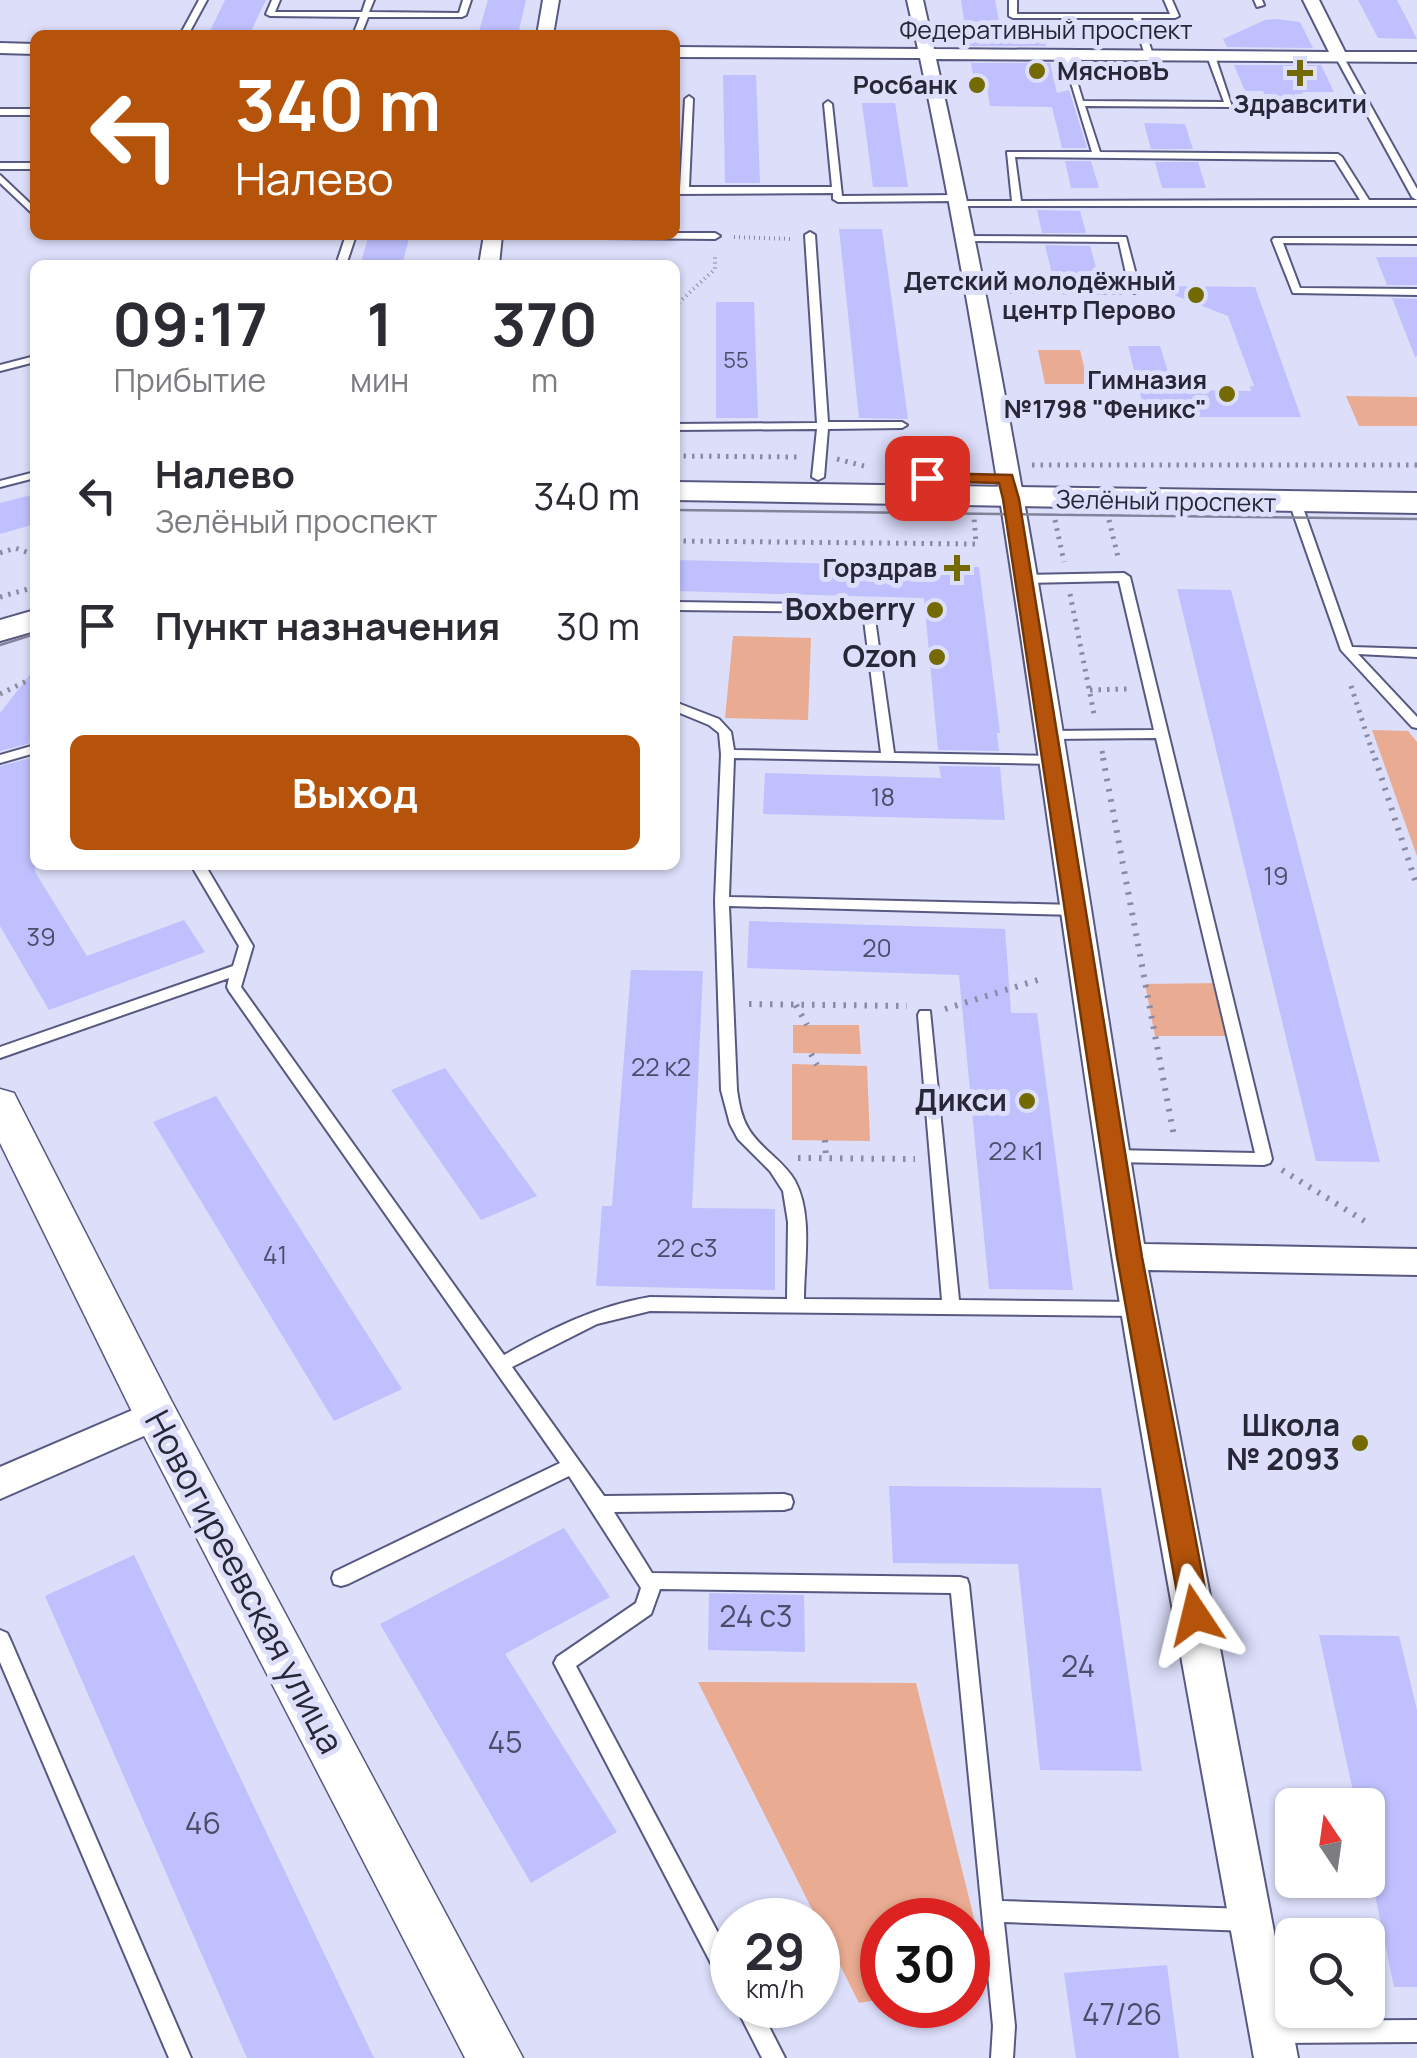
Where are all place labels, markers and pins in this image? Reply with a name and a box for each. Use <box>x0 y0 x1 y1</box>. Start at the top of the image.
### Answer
place label: МясновЪ <box>1057 53 1169 88</box>
marker: МясновЪ <box>1026 60 1048 82</box>
marker: Здравсити <box>1289 62 1311 84</box>
place label: Росбанк <box>853 67 958 102</box>
marker: Росбанк <box>966 74 988 96</box>
place label: Здравсити <box>1233 86 1367 121</box>
place label: Детский молодёжный центр Перово <box>903 263 1176 327</box>
marker: Детский молодёжный центр Перово <box>1185 284 1207 306</box>
place label: Гимназия №1798 "Феникс" <box>1004 362 1207 426</box>
marker: Гимназия №1798 "Феникс" <box>1216 383 1238 405</box>
pin <box>885 436 970 521</box>
place label: Горздрав <box>822 550 937 585</box>
marker: Горздрав <box>946 557 968 579</box>
place label: Boxberry <box>785 588 915 629</box>
marker: Boxberry <box>924 599 946 621</box>
place label: Ozon <box>842 635 917 676</box>
marker: Ozon <box>926 646 948 668</box>
place label: Дикси <box>915 1079 1007 1120</box>
marker: Дикси <box>1016 1090 1038 1112</box>
place label: Школа № 2093 <box>1226 1404 1340 1479</box>
marker: Школа № 2093 <box>1349 1432 1371 1454</box>

